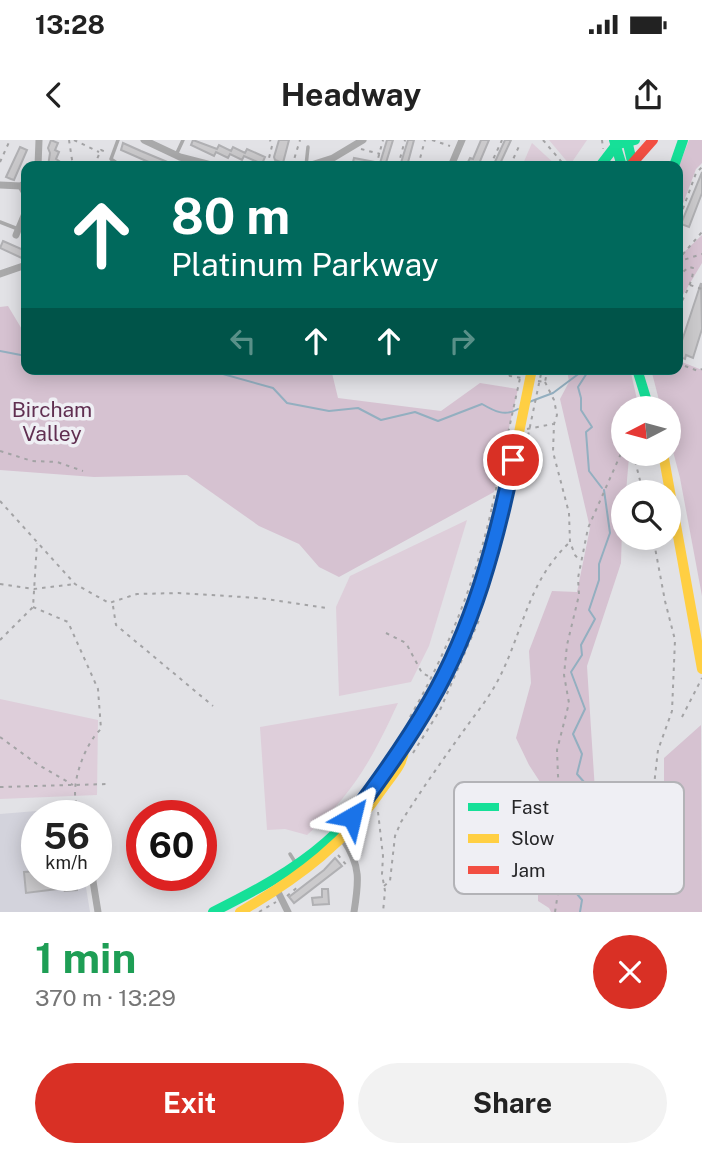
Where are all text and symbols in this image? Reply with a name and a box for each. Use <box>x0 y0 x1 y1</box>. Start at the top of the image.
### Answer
text: 13:28 <box>35 9 105 40</box>
icon: back <box>35 76 73 114</box>
text: Headway <box>281 76 421 113</box>
icon: share <box>629 76 667 114</box>
text: 80 m <box>171 187 290 245</box>
icon: ahead <box>56 189 147 280</box>
text: Platinum Parkway <box>171 246 439 283</box>
icon: left <box>224 322 262 360</box>
icon: ahead <box>297 322 335 360</box>
icon: ahead <box>370 322 408 360</box>
icon: right <box>443 322 481 360</box>
north arrow <box>611 396 681 466</box>
map controls <box>611 396 681 550</box>
park label: Bircham Valley <box>12 397 92 446</box>
pin <box>483 430 543 490</box>
icon: arrive <box>494 441 532 479</box>
button: search <box>611 480 681 550</box>
position arrow <box>315 780 389 854</box>
legend <box>454 782 684 894</box>
text: Fast <box>511 796 549 818</box>
speed limit sign: 60 <box>126 800 217 891</box>
text: 56 <box>43 816 90 857</box>
text: Slow <box>511 827 555 849</box>
text: km/h <box>45 852 88 873</box>
text: Jam <box>511 859 545 881</box>
text: 1 min <box>35 933 136 982</box>
button: close <box>593 935 667 1009</box>
text: 370 m · 13:29 <box>35 984 176 1011</box>
button: Exit <box>35 1063 344 1143</box>
button: Share <box>358 1063 667 1143</box>

